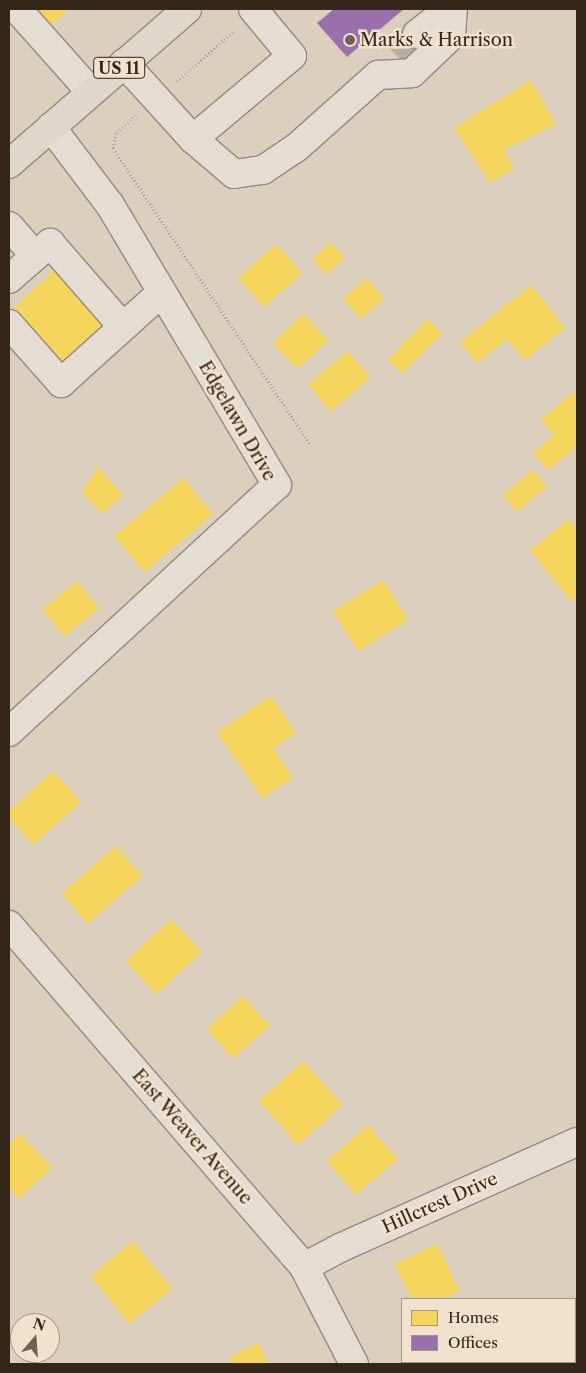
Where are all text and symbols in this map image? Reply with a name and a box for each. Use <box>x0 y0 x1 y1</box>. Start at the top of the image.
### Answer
place label: Marks & Harrison <box>360 29 513 51</box>
marker: Marks & Harrison <box>344 34 356 46</box>
road number: US 11 <box>93 54 145 82</box>
street label: Edgelawn Drive <box>194 357 280 485</box>
street label: East Weaver Avenue <box>127 1064 257 1210</box>
street label: Hillcrest Drive <box>379 1168 501 1238</box>
legend <box>401 1298 576 1363</box>
text: Homes <box>448 1308 499 1327</box>
north arrow <box>10 1313 60 1363</box>
text: N <box>31 1314 48 1335</box>
text: Offices <box>448 1333 498 1352</box>

